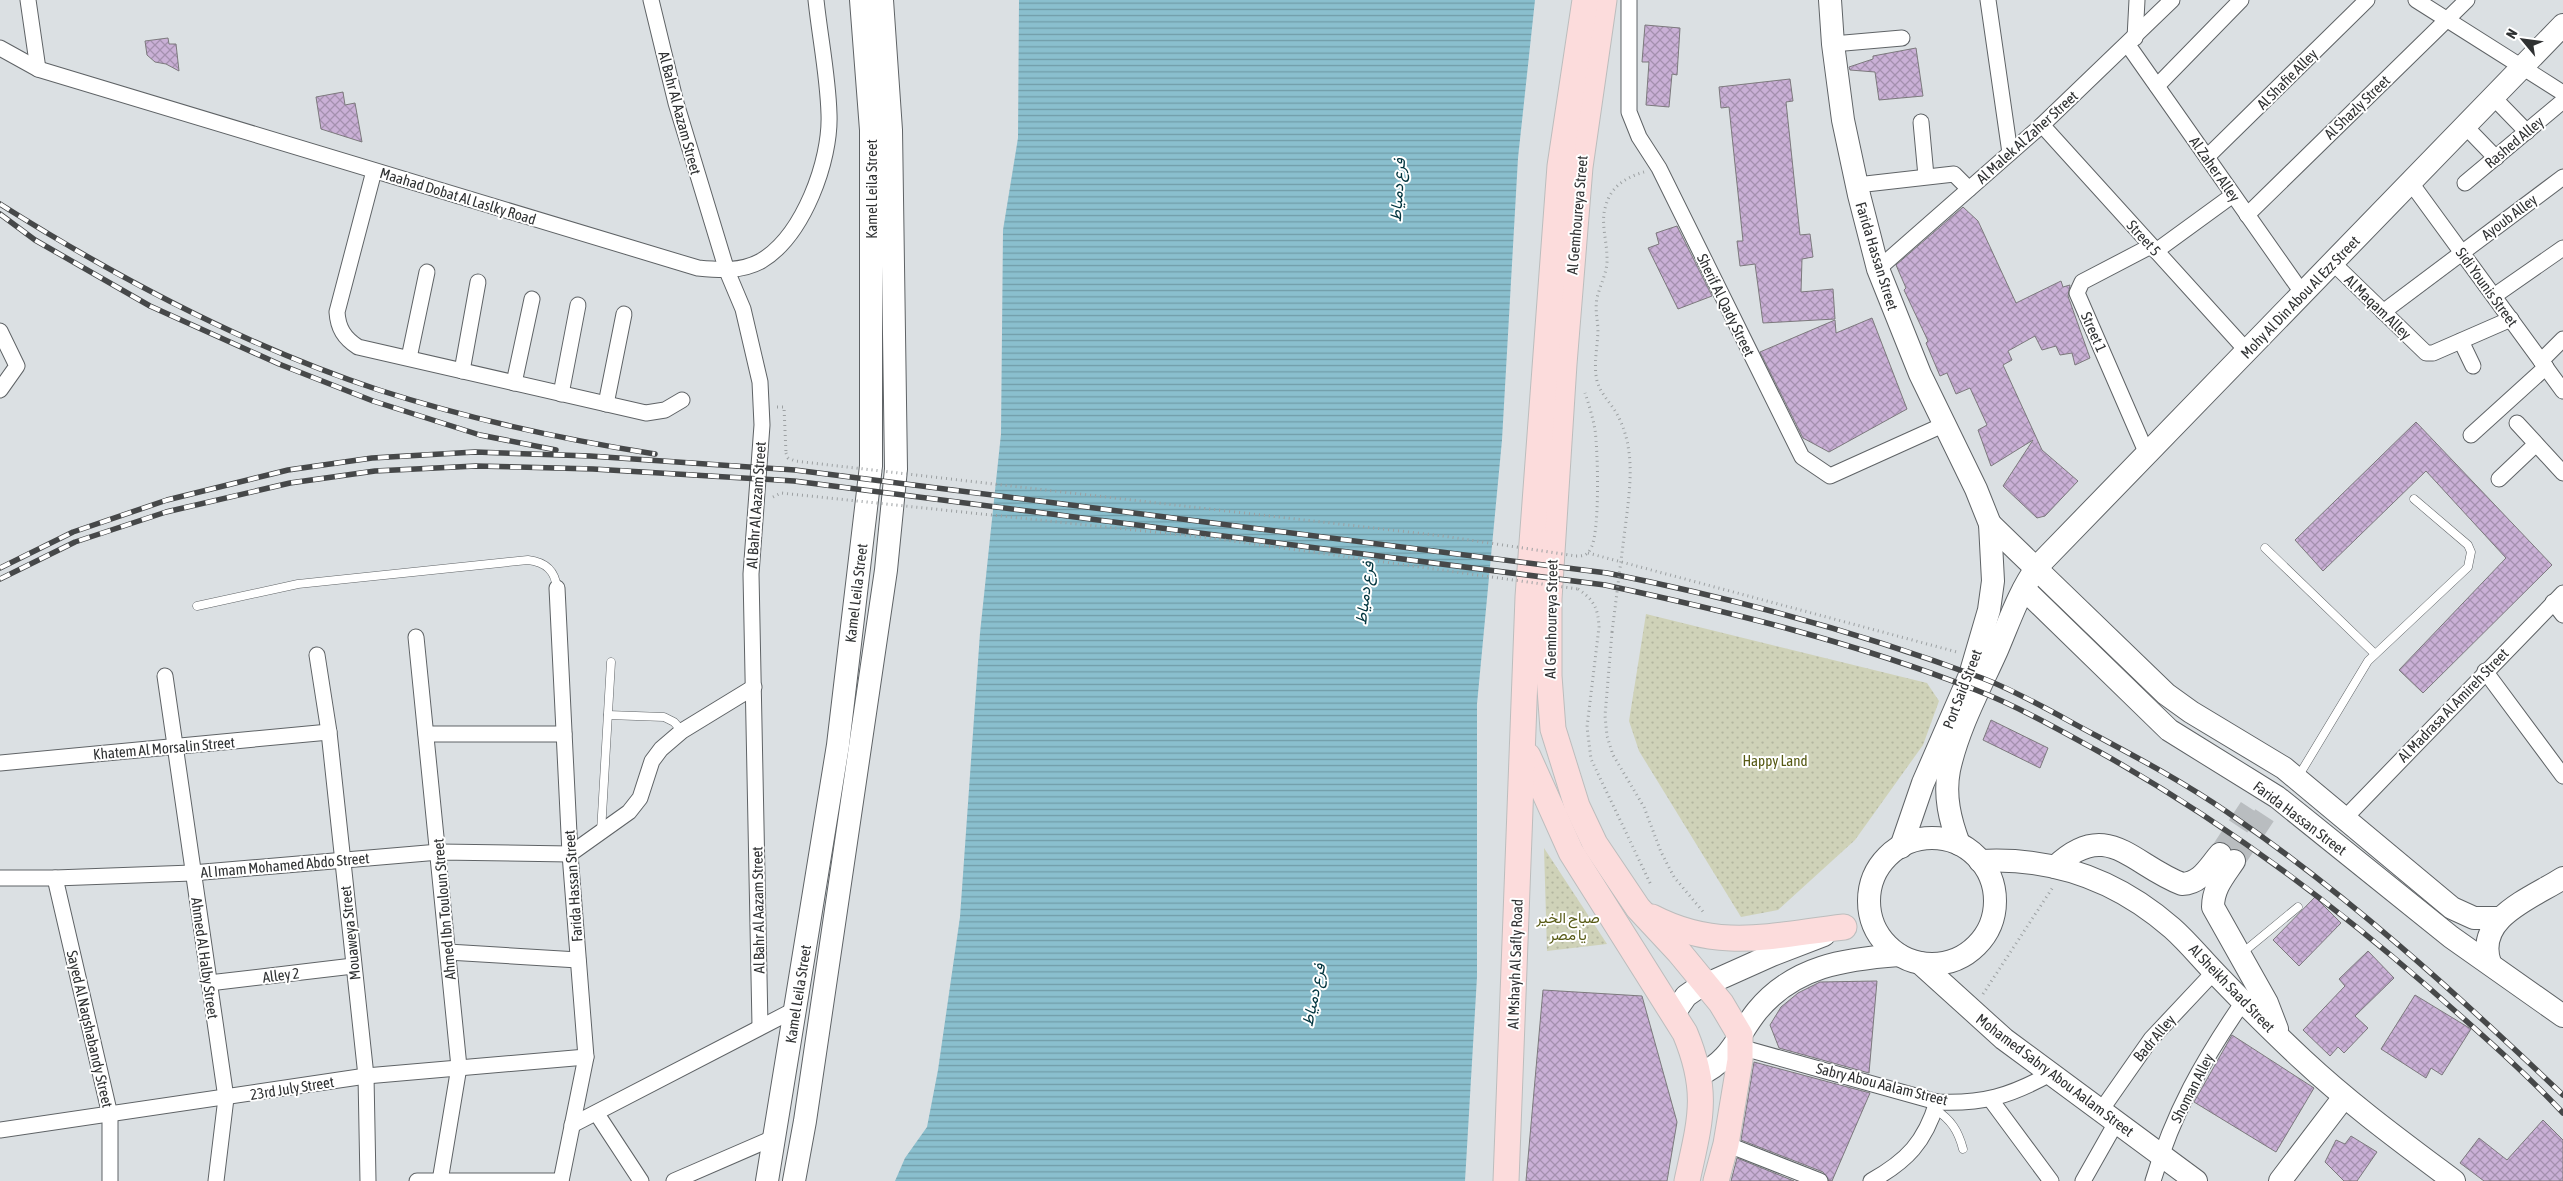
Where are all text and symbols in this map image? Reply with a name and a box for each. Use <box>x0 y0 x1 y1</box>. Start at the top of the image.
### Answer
north arrow <box>2498 15 2548 65</box>
text: N <box>2503 26 2521 41</box>
street label: Al Shafie Alley <box>2253 45 2321 113</box>
street label: Al Bahr Al Aazam Street <box>655 49 705 177</box>
street label: Al Shazly Street <box>2321 72 2393 142</box>
street label: Al Malek Al Zaher Street <box>1973 87 2081 187</box>
street label: Rashed Alley <box>2481 113 2547 171</box>
street label: Al Zaher Alley <box>2186 133 2244 205</box>
street label: Kamel Leila Street <box>863 139 880 239</box>
street label: Al Gemhoureya Street <box>1563 155 1591 275</box>
water label: فرع دمياط <box>1386 157 1411 223</box>
street label: Maahad Dobat Al Laslky Road <box>378 164 538 228</box>
street label: Ayoub Alley <box>2478 191 2540 243</box>
street label: Farida Hassan Street <box>1852 200 1902 312</box>
street label: Street 5 <box>2124 217 2164 259</box>
street label: Mohy Al Din Abou Al Ezz Street <box>2237 232 2363 362</box>
street label: Sidi Younis Street <box>2453 244 2521 330</box>
street label: Sherif Al Qady Street <box>1694 251 1758 359</box>
street label: Al Maqam Alley <box>2341 271 2415 343</box>
street label: Street 1 <box>2078 309 2110 355</box>
street label: Al Bahr Al Aazam Street <box>743 441 769 569</box>
street label: Kamel Leila Street <box>841 543 871 643</box>
street label: Al Gemhoureya Street <box>1541 559 1561 679</box>
water label: فرع دمياط <box>1351 560 1380 626</box>
street label: Al Madrasa Al Amireh Street <box>2394 645 2512 765</box>
street label: Port Said Street <box>1939 647 1985 731</box>
street label: Khatem Al Morsalin Street <box>92 733 236 763</box>
park label: Happy Land <box>1742 752 1808 769</box>
street label: Farida Hassan Street <box>2250 777 2350 859</box>
street label: Farida Hassan Street <box>561 829 585 943</box>
street label: Ahmed Ibn Touloun Street <box>429 838 459 980</box>
street label: Al Bahr Al Aazam Street <box>748 846 768 974</box>
street label: Al Imam Mohamed Abdo Street <box>200 849 370 881</box>
street label: Mouaweya Street <box>337 885 363 981</box>
street label: Ahmed Al Halby Street <box>188 896 222 1020</box>
street label: Al Mshayh Al Safly Road <box>1504 899 1526 1029</box>
park label: صباح الخير يا مصر <box>1535 909 1600 944</box>
street label: Al Sheikh Saad Street <box>2186 941 2278 1035</box>
street label: Kamel Leila Street <box>782 943 814 1045</box>
street label: Sayed Al Naqshabandy Street <box>64 949 116 1109</box>
water label: فرع دمياط <box>1298 961 1331 1029</box>
street label: Alley 2 <box>262 964 300 986</box>
street label: Mohamed Sabry Abou Aalam Street <box>1973 1010 2137 1140</box>
street label: Badr Alley <box>2130 1011 2178 1065</box>
street label: Shoman Alley <box>2167 1050 2217 1126</box>
street label: Sabry Abou Aalam Street <box>1814 1059 1950 1109</box>
street label: 23rd July Street <box>249 1073 335 1103</box>

